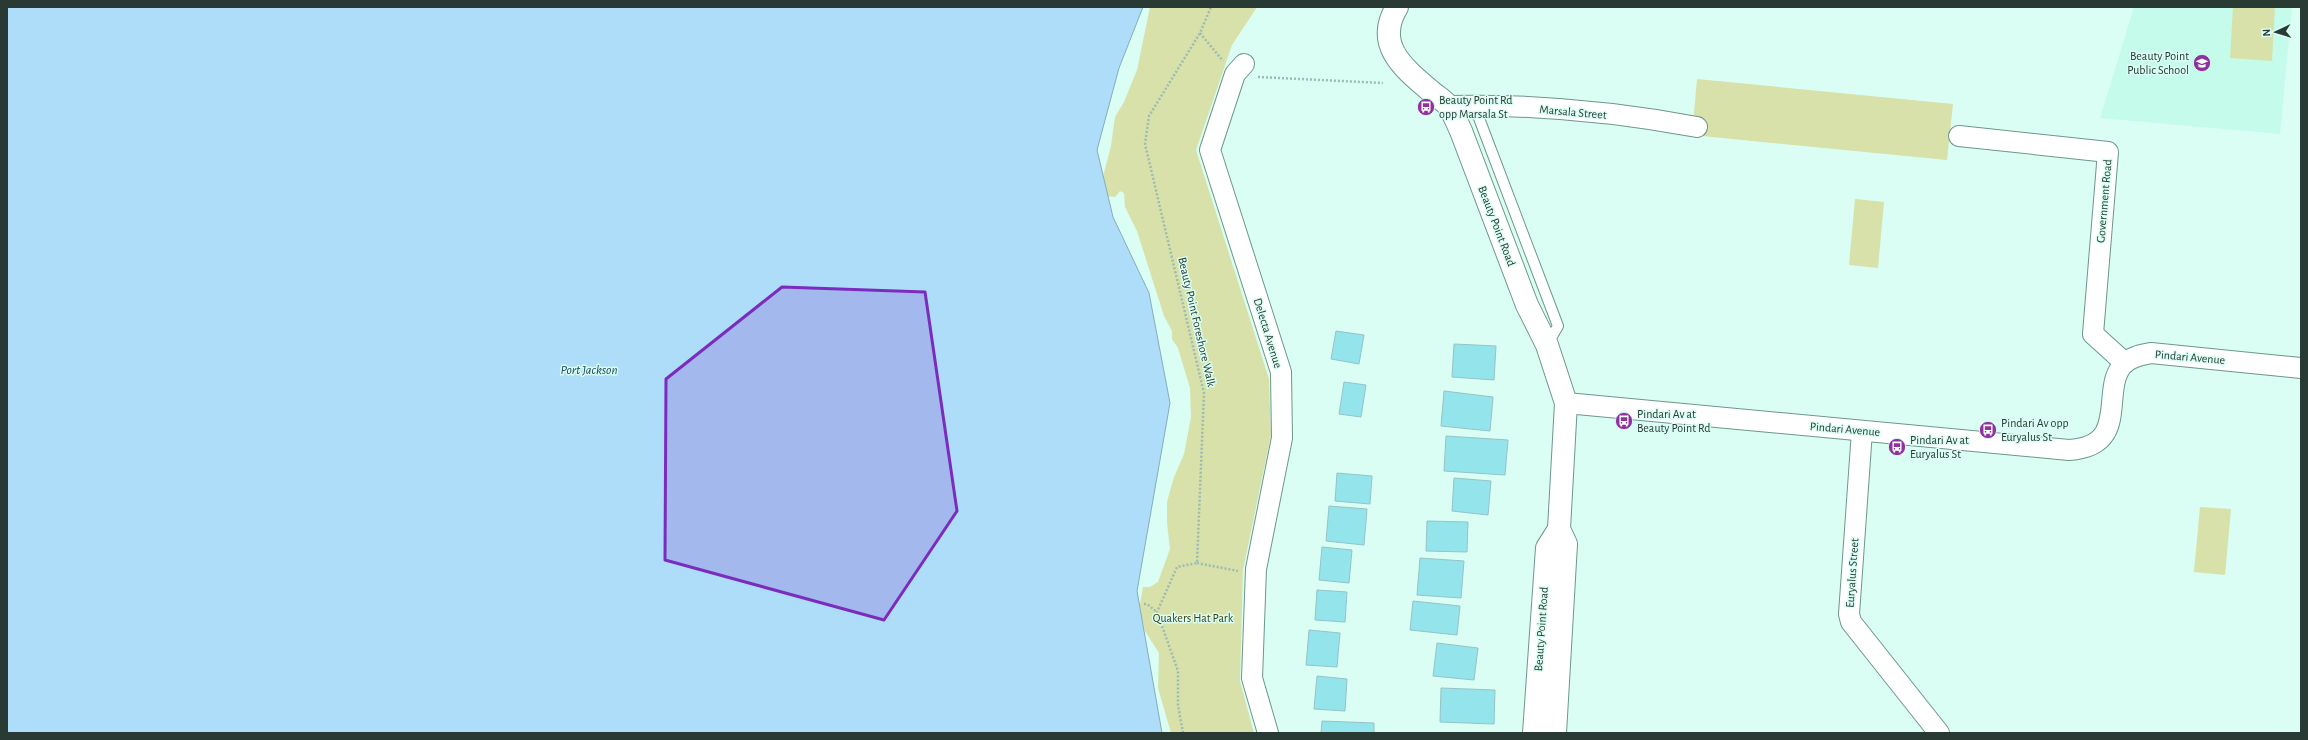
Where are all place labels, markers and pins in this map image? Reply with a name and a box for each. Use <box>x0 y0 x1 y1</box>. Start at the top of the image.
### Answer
place label: Beauty Point Public School <box>2127 50 2189 76</box>
school or university icon: Beauty Point Public School <box>2192 53 2212 73</box>
place label: Beauty Point Rd opp Marsala St <box>1439 94 1512 120</box>
bus stop icon: Beauty Point Rd opp Marsala St <box>1416 97 1436 117</box>
place label: Pindari Av at Beauty Point Rd <box>1637 408 1710 435</box>
bus stop icon: Pindari Av at Beauty Point Rd <box>1614 411 1634 431</box>
place label: Pindari Av opp Euryalus St <box>2001 417 2069 444</box>
bus stop icon: Pindari Av opp Euryalus St <box>1978 420 1998 440</box>
place label: Pindari Av at Euryalus St <box>1910 434 1969 461</box>
bus stop icon: Pindari Av at Euryalus St <box>1887 437 1907 457</box>

